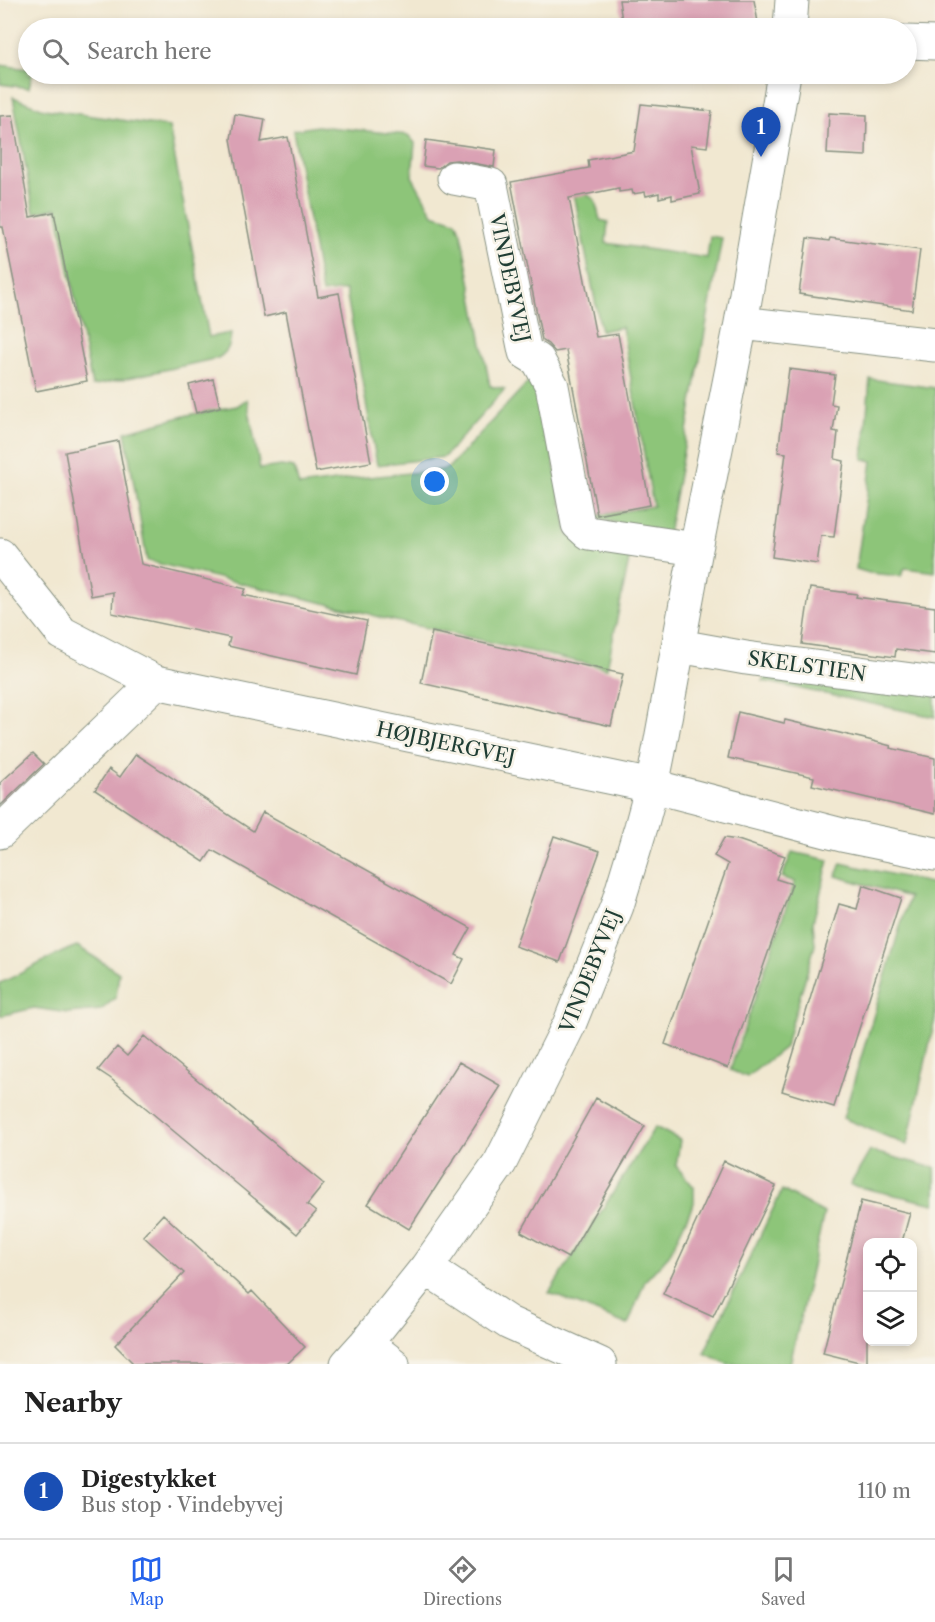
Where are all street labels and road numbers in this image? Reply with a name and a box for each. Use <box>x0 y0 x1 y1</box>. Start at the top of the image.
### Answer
street label: VINDEBYVEJ <box>484 210 535 345</box>
street label: SKELSTIEN <box>746 646 868 686</box>
street label: HØJBJERGVEJ <box>374 717 518 769</box>
street label: VINDEBYVEJ <box>554 906 626 1037</box>

